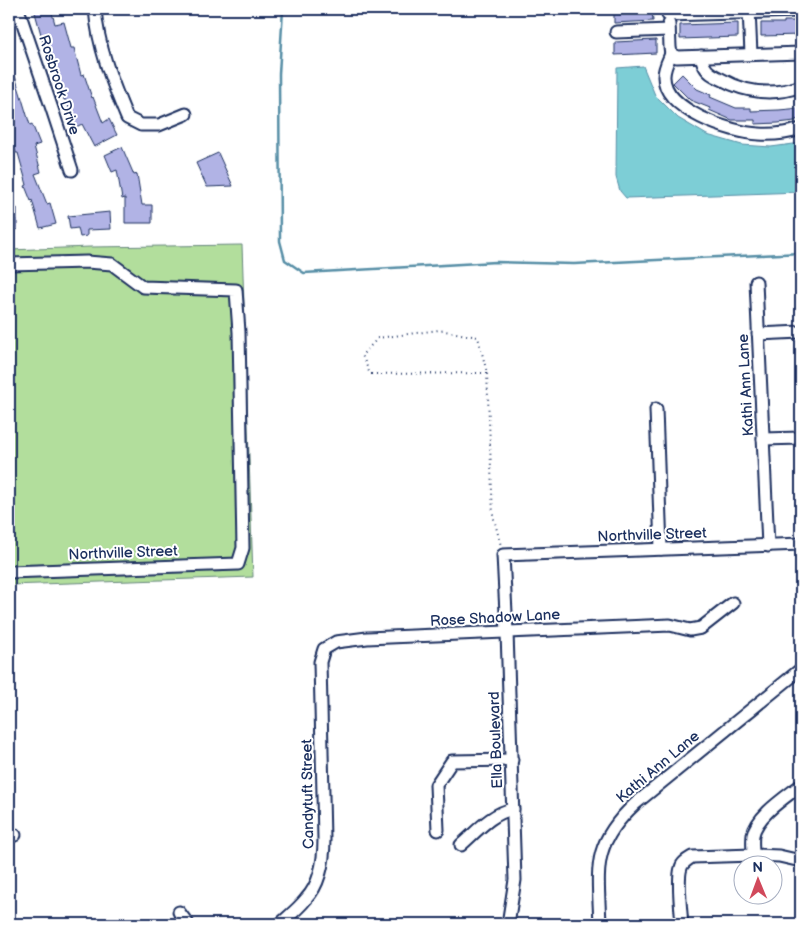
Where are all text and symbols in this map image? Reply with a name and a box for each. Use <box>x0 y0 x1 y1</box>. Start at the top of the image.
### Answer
street label: Rosbrook Drive <box>34 33 84 137</box>
street label: Kathi Ann Lane <box>734 333 758 437</box>
street label: Northville Street <box>597 524 707 546</box>
street label: Northville Street <box>68 542 178 564</box>
street label: Rose Shadow Lane <box>429 605 561 631</box>
street label: Ella Boulevard <box>485 691 507 789</box>
street label: Kathi Ann Lane <box>613 727 703 807</box>
street label: Candytuft Street <box>298 738 318 849</box>
north arrow <box>732 856 782 906</box>
text: N <box>752 859 763 876</box>

